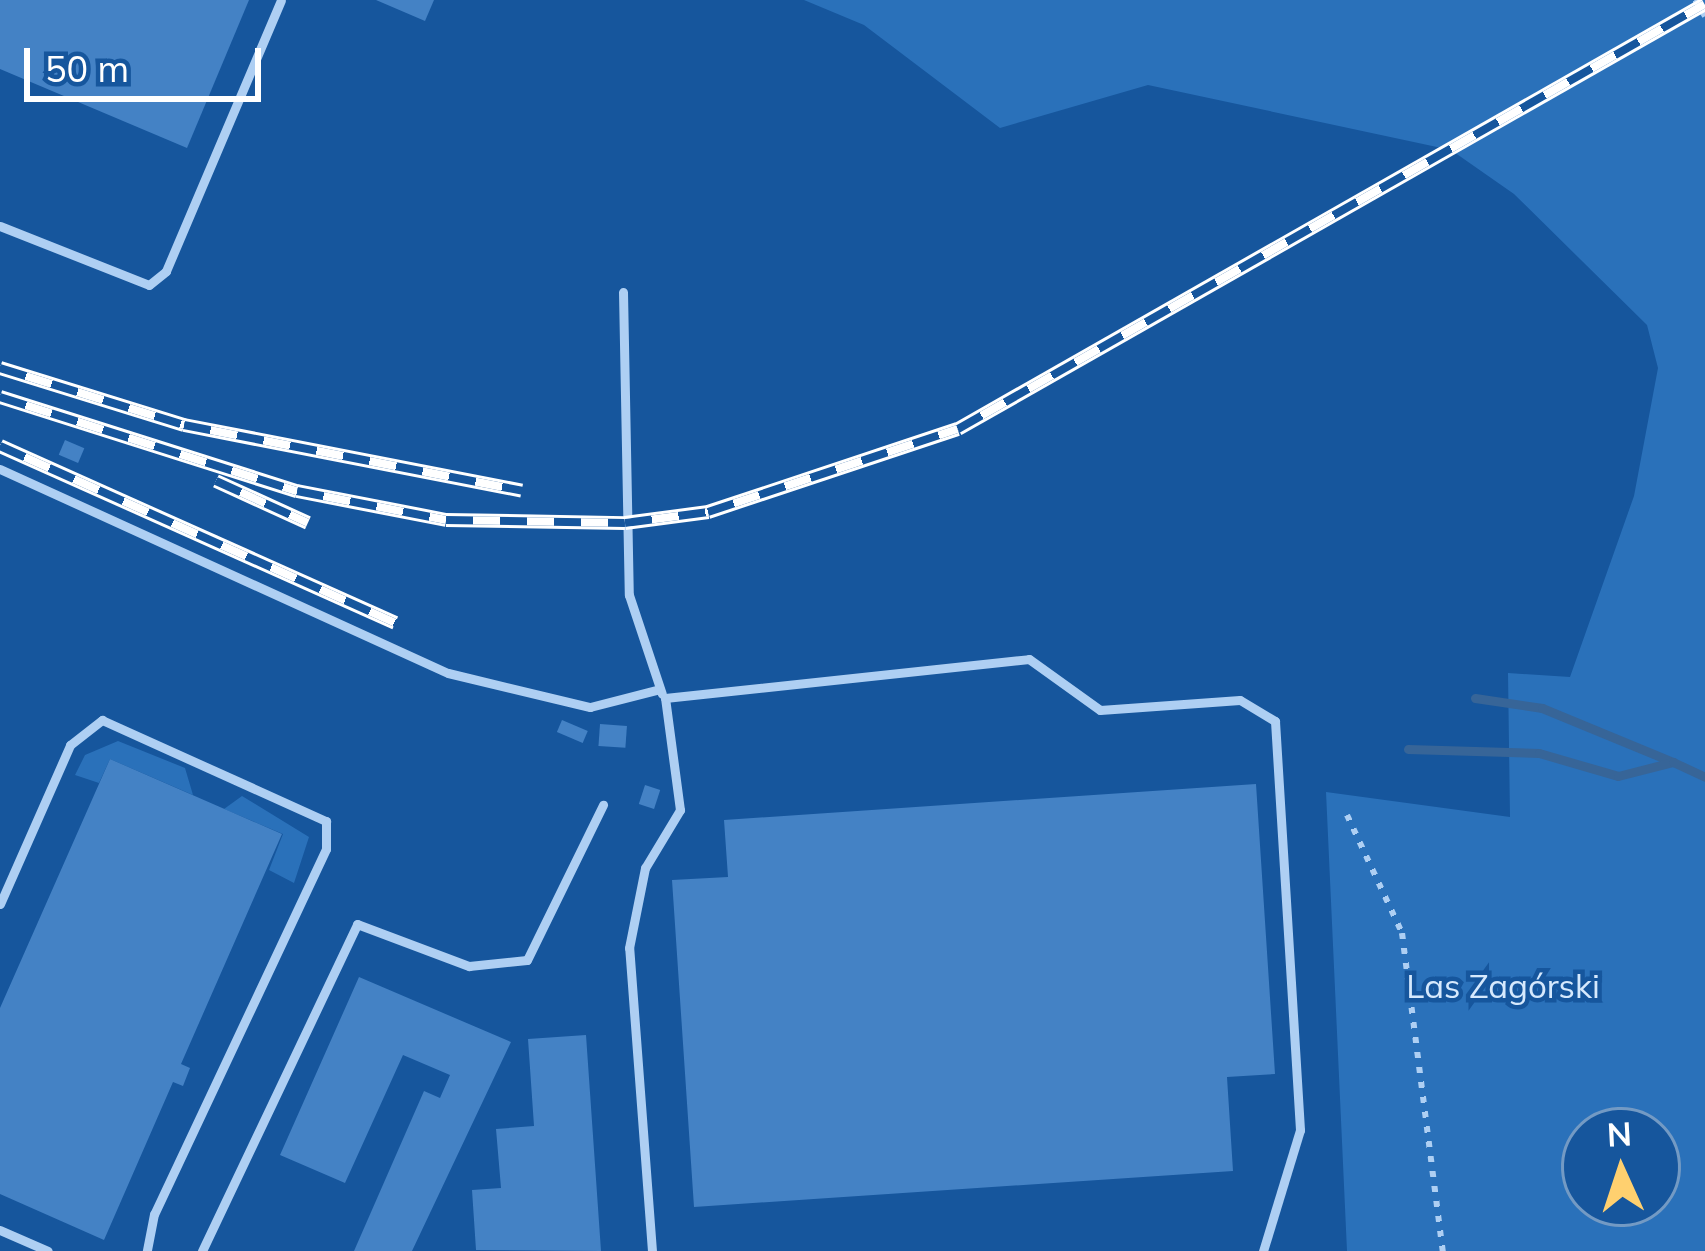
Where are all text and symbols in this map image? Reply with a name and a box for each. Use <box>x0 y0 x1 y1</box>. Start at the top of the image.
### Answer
scale bar <box>30 24 267 98</box>
text: 50 m <box>45 46 129 91</box>
park label: Las Zagórski <box>1406 966 1600 1006</box>
north arrow <box>1561 1107 1681 1227</box>
text: N <box>1606 1112 1633 1155</box>

